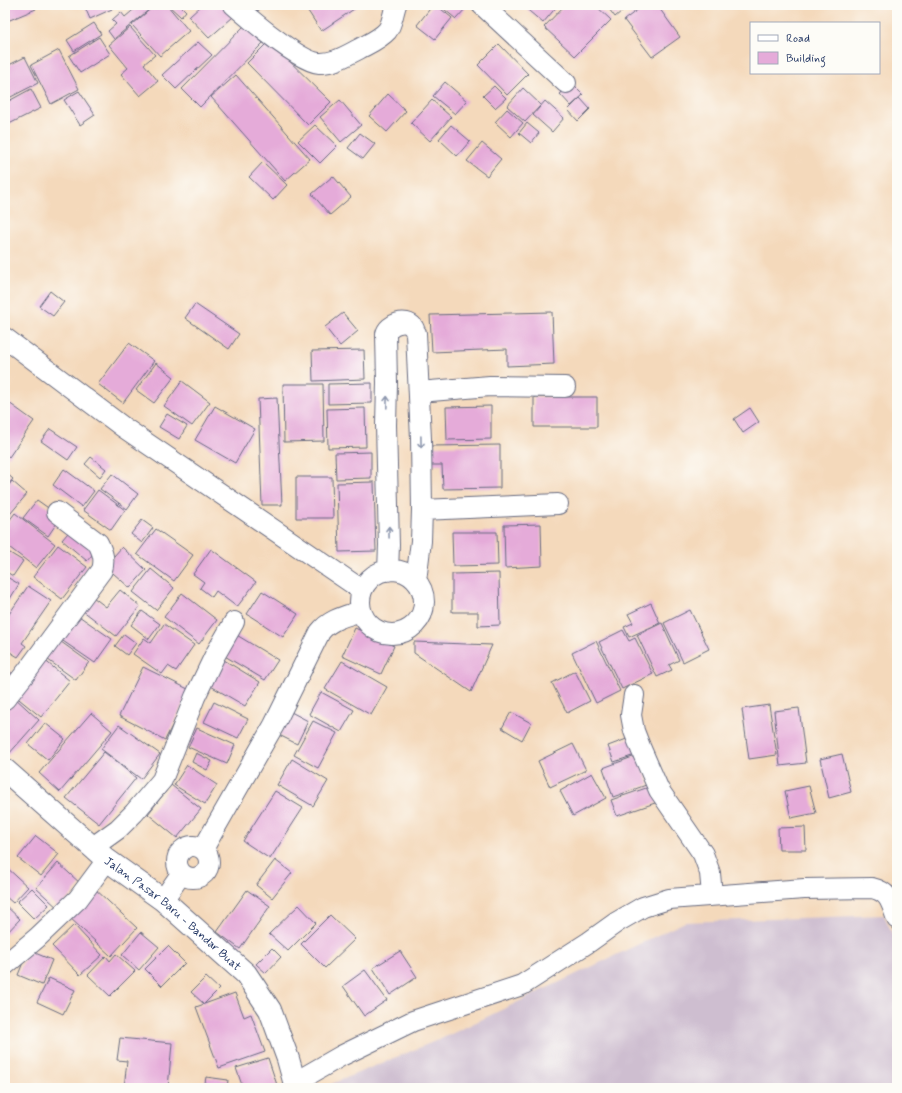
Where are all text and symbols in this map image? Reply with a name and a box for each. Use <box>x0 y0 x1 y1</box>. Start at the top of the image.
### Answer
legend <box>750 22 880 74</box>
text: Road <box>786 31 810 47</box>
text: Building <box>786 51 826 68</box>
one-way arrow <box>383 396 391 409</box>
one-way arrow <box>418 435 425 448</box>
one-way arrow <box>385 526 393 539</box>
street label: Jalan Pasar Baru - Bandar Buat <box>101 854 244 975</box>

